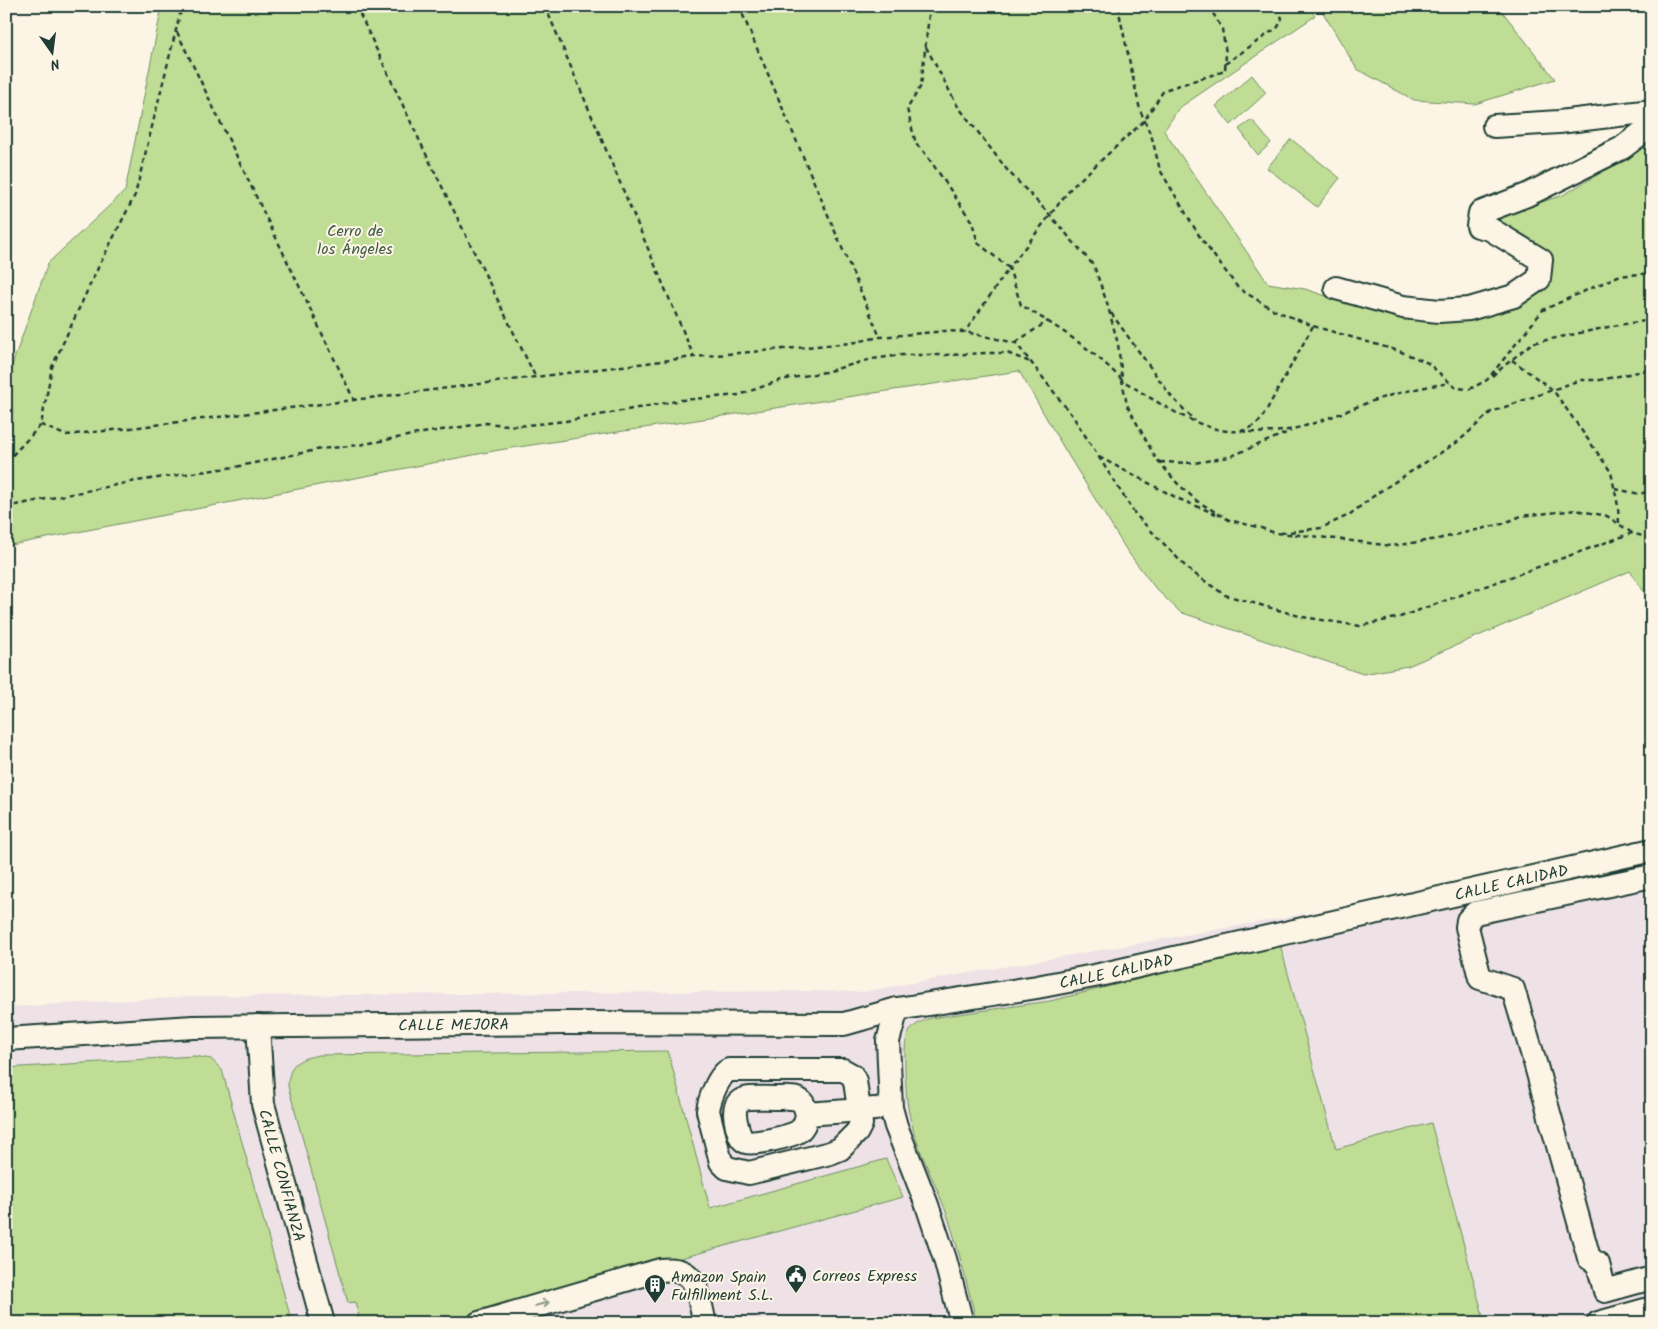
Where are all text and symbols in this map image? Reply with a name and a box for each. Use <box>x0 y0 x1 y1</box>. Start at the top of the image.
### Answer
north arrow <box>28 28 78 78</box>
text: N <box>48 52 62 75</box>
park label: Cerro de los Ángeles <box>317 219 393 262</box>
street label: CALLE CALIDAD <box>1452 858 1571 908</box>
street label: CALLE CALIDAD <box>1057 948 1176 996</box>
street label: CALLE MEJORA <box>398 1013 510 1039</box>
street label: CALLE CONFIANZA <box>251 1107 311 1245</box>
public building icon: Correos Express <box>784 1263 808 1294</box>
place label: Correos Express <box>812 1264 917 1289</box>
place label: Amazon Spain Fulfillment S.L. <box>671 1265 773 1308</box>
building icon: Amazon Spain Fulfillment S.L. <box>643 1273 667 1304</box>
one-way arrow <box>534 1299 550 1309</box>

